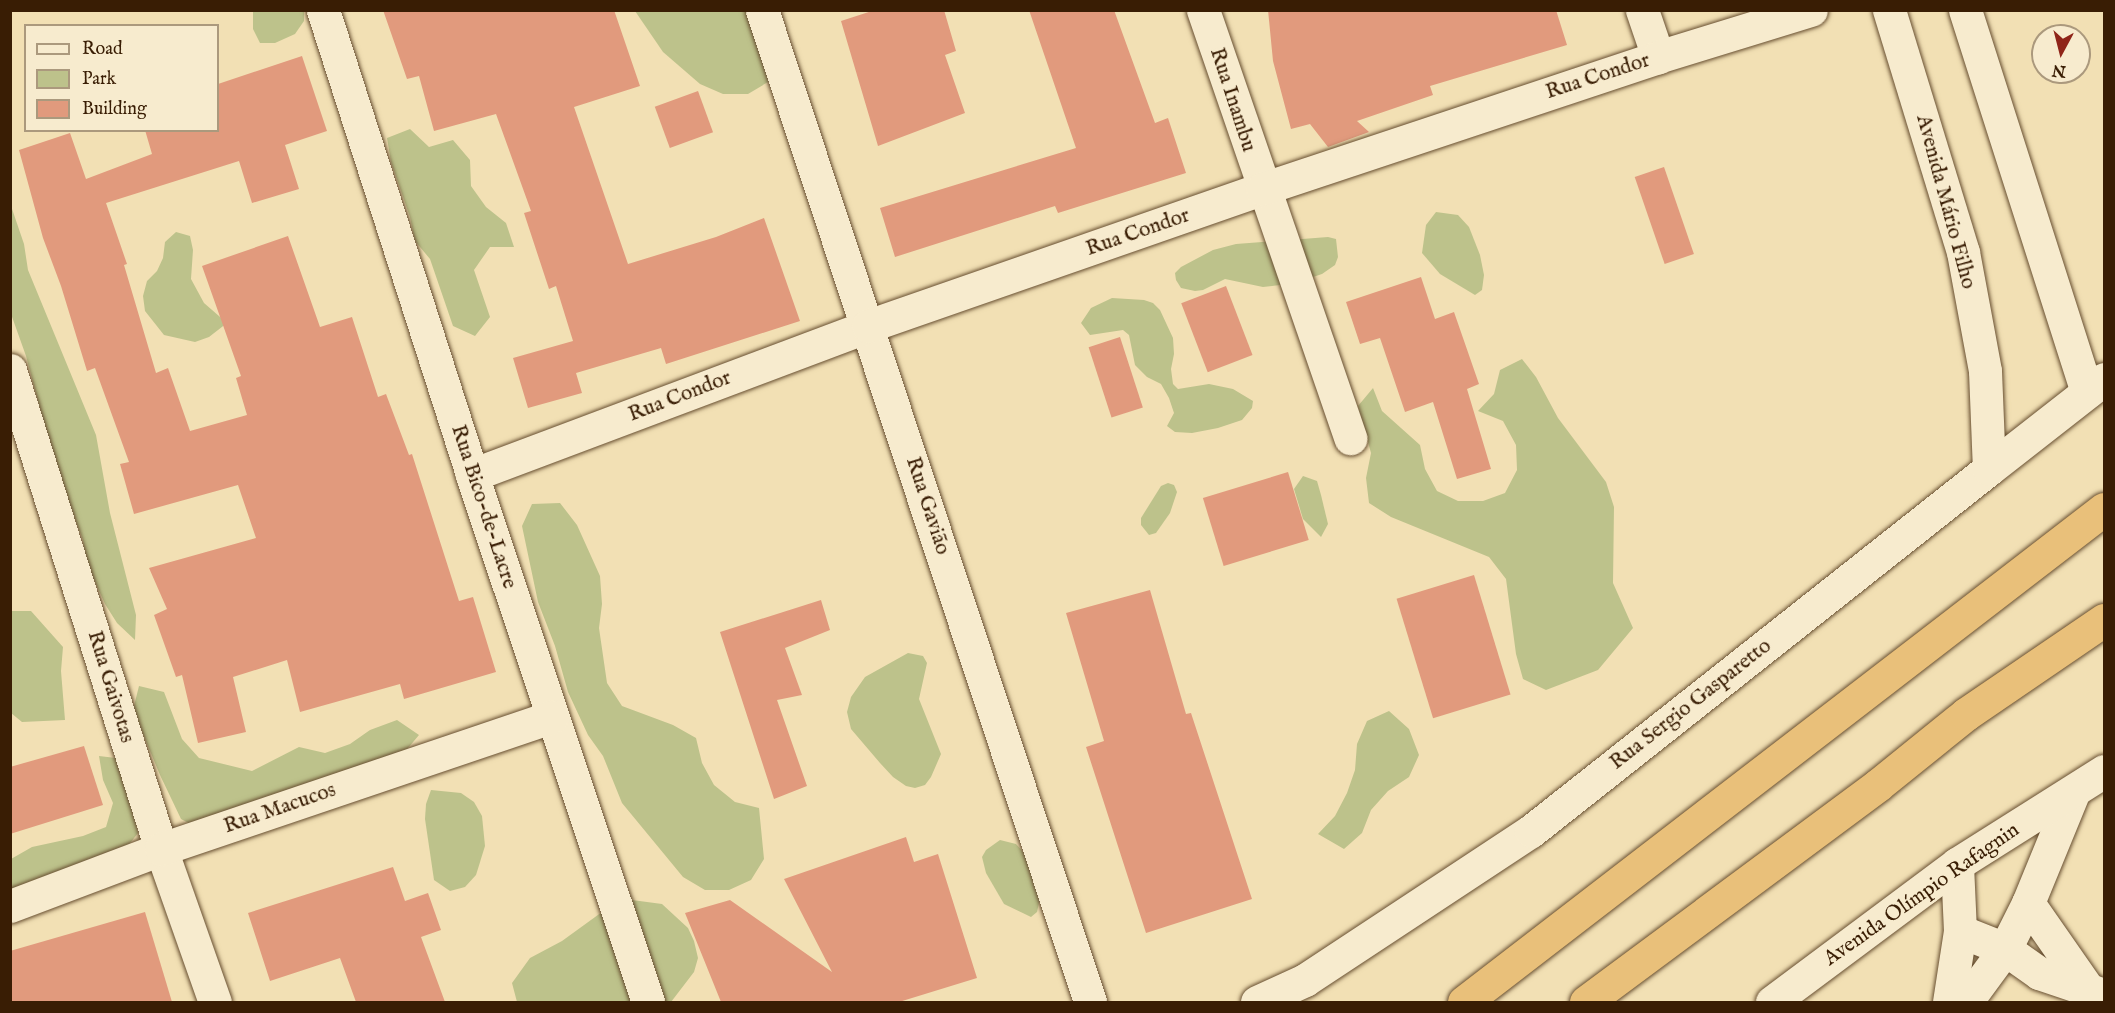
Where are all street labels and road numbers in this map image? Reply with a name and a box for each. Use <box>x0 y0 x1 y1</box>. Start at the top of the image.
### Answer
street label: Rua Inambu <box>1203 45 1261 155</box>
street label: Rua Condor <box>1543 48 1653 106</box>
street label: Avenida Mário Filho <box>1910 112 1980 292</box>
street label: Rua Condor <box>1083 204 1193 262</box>
street label: Rua Condor <box>625 366 735 428</box>
street label: Rua Bico-de-Lacre <box>445 422 521 592</box>
street label: Rua Gavião <box>899 454 955 558</box>
street label: Rua Gaivotas <box>81 628 139 746</box>
street label: Rua Sergio Gasparetto <box>1605 634 1777 776</box>
street label: Rua Macucos <box>221 778 339 840</box>
street label: Avenida Olímpio Rafagnin <box>1819 818 2025 972</box>

